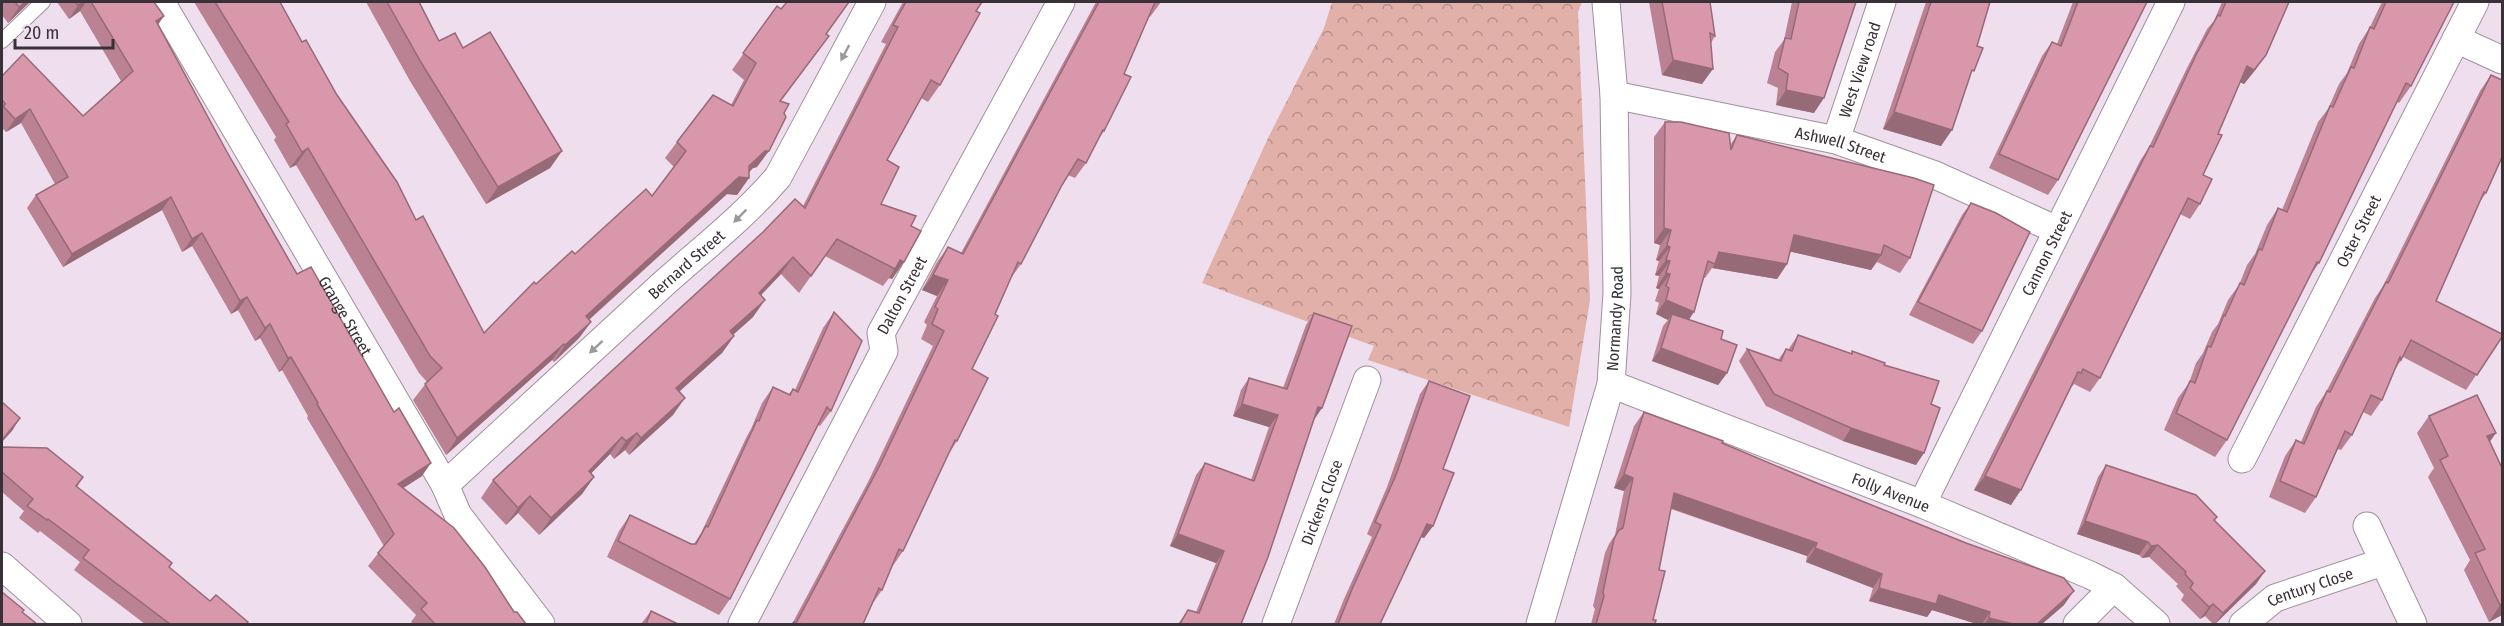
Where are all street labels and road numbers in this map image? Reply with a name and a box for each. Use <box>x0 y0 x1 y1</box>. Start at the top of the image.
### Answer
street label: West View road <box>1835 20 1885 120</box>
street label: Ashwell Street <box>1793 123 1889 167</box>
street label: Oster Street <box>2332 191 2385 270</box>
street label: Cannon Street <box>2018 207 2076 299</box>
street label: Bernard Street <box>644 226 729 303</box>
street label: Dalton Street <box>873 252 931 338</box>
street label: Normandy Road <box>1603 266 1627 371</box>
street label: Grange Street <box>314 273 376 360</box>
street label: Dickens Close <box>1297 457 1347 548</box>
street label: Folly Avenue <box>1849 469 1933 516</box>
street label: Century Close <box>2263 564 2356 611</box>

